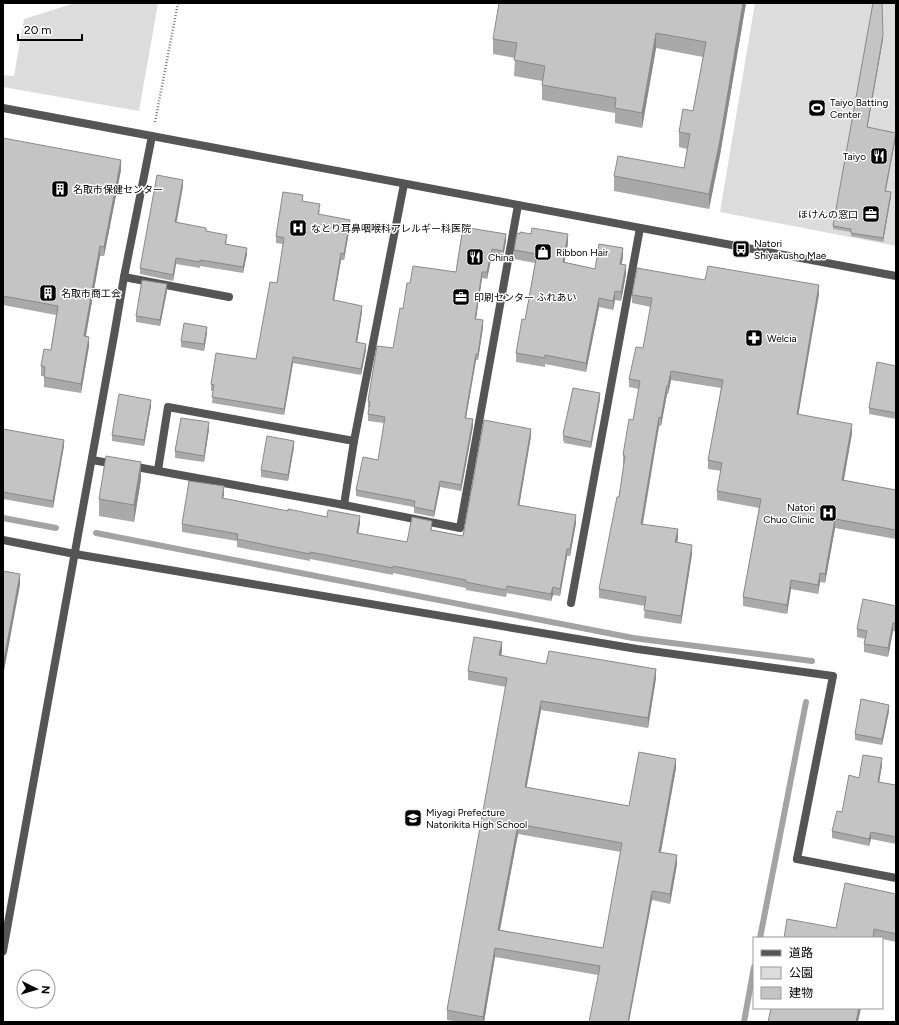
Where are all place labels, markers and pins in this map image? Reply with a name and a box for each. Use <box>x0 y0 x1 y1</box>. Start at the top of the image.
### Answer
place label: Taiyo Batting Center <box>830 96 888 121</box>
sports icon: Taiyo Batting Center <box>807 98 827 118</box>
restaurant icon: Taiyo <box>869 146 889 166</box>
place label: Taiyo <box>843 150 866 163</box>
building icon: 名取市保健センター <box>50 179 70 199</box>
place label: 名取市保健センター <box>73 183 163 196</box>
office icon: ほけんの窓口 <box>861 204 881 224</box>
place label: ほけんの窓口 <box>798 208 858 221</box>
hospital icon: なとり耳鼻咽喉科アレルギー科医院 <box>288 218 308 238</box>
place label: なとり耳鼻咽喉科アレルギー科医院 <box>311 222 471 235</box>
place label: Natori Shiyakusho Mae <box>754 237 827 262</box>
bus stop icon: Natori Shiyakusho Mae <box>731 239 751 259</box>
shop icon: Ribbon Hair <box>533 242 553 262</box>
place label: Ribbon Hair <box>556 246 609 259</box>
restaurant icon: China <box>465 247 485 267</box>
place label: China <box>488 251 514 264</box>
building icon: 名取市商工会 <box>38 283 58 303</box>
place label: 名取市商工会 <box>61 287 121 300</box>
office icon: 印刷センター ふれあい <box>451 287 471 307</box>
place label: 印刷センター ふれあい <box>474 291 576 304</box>
pharmacy icon: Welcia <box>744 328 764 348</box>
place label: Welcia <box>767 332 797 345</box>
place label: Natori Chuo Clinic <box>763 501 816 526</box>
hospital icon: Natori Chuo Clinic <box>818 503 838 523</box>
place label: Miyagi Prefecture Natorikita High School <box>426 806 527 831</box>
school or university icon: Miyagi Prefecture Natorikita High School <box>403 808 423 828</box>

